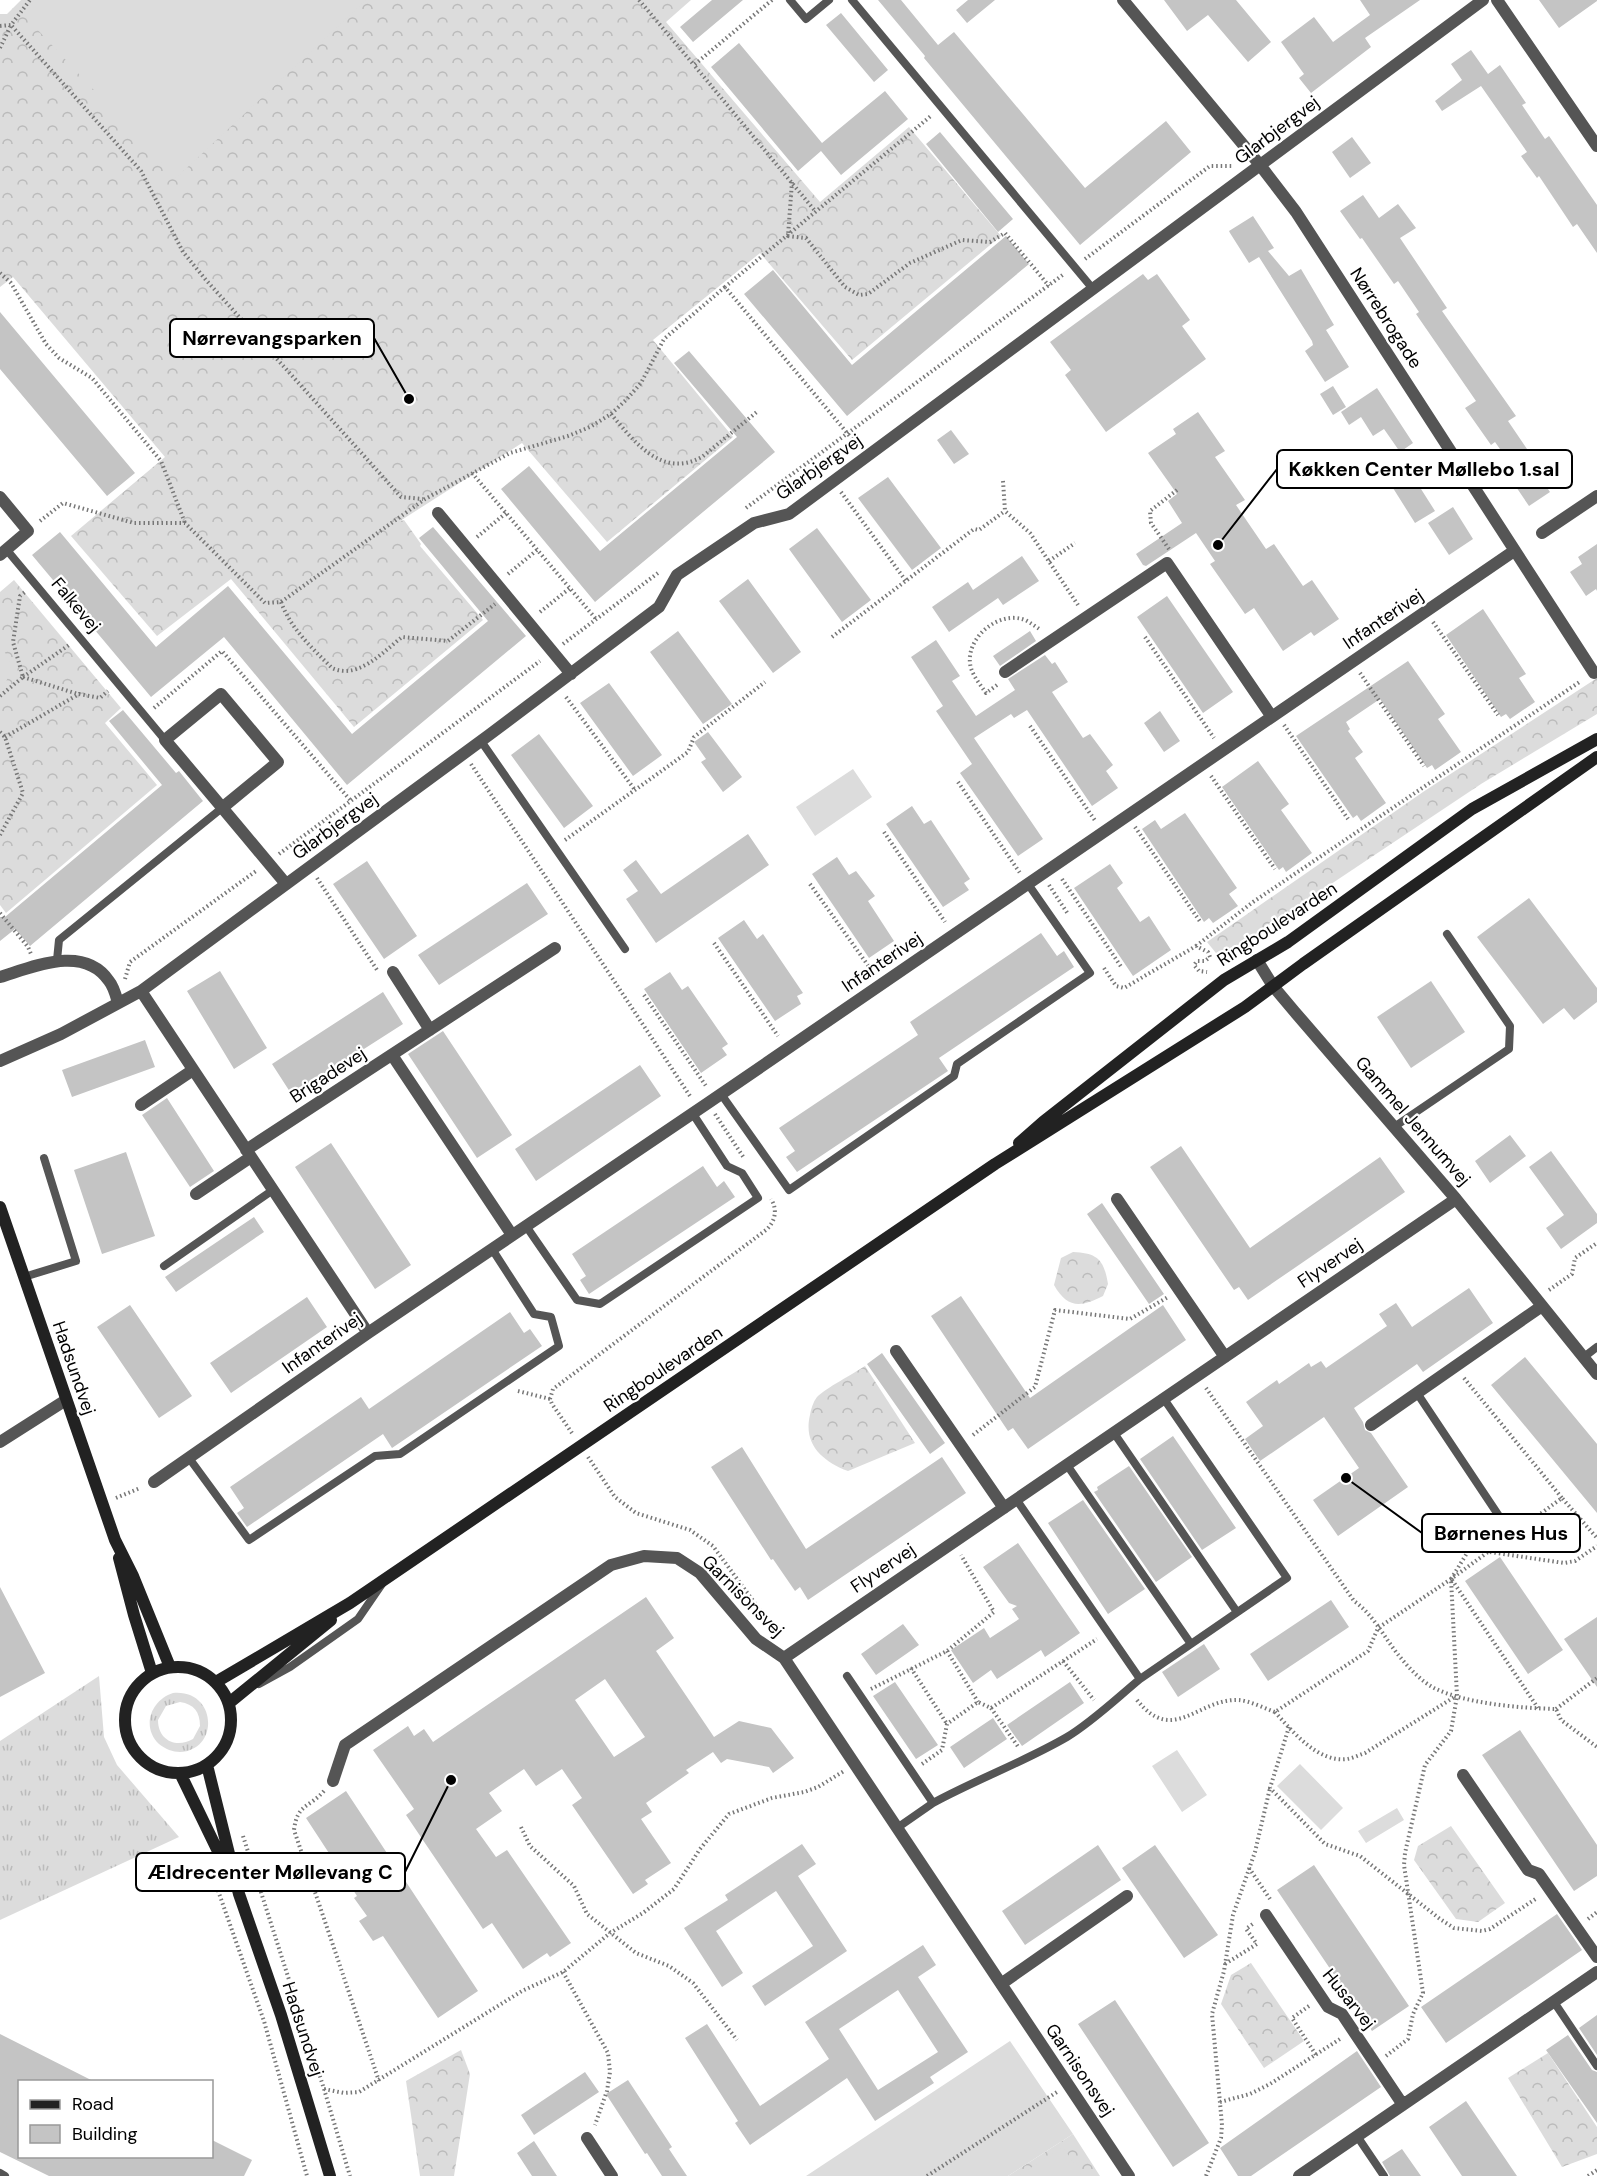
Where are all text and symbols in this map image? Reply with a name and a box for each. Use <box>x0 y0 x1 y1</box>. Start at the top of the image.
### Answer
street label: Glarbjergvej <box>1230 90 1324 170</box>
street label: Nørrebrogade <box>1344 263 1428 373</box>
callout: Nørrevangsparken <box>170 319 374 357</box>
text: Nørrevangsparken <box>182 325 362 351</box>
street label: Glarbjergvej <box>771 428 867 506</box>
callout: Køkken Center Møllebo 1.sal <box>1277 450 1572 488</box>
text: Køkken Center Møllebo 1.sal <box>1288 456 1560 482</box>
street label: Falkevej <box>46 572 106 638</box>
street label: Infanterivej <box>1338 583 1428 655</box>
street label: Glarbjergvej <box>287 787 383 865</box>
street label: Ringboulevarden <box>1212 876 1342 972</box>
street label: Infanterivej <box>837 926 927 998</box>
street label: Brigadevej <box>285 1041 371 1109</box>
street label: Gammel Jennumvej <box>1350 1051 1476 1191</box>
street label: Flyvervej <box>1293 1233 1367 1293</box>
street label: Infanterivej <box>277 1307 367 1379</box>
street label: Hadsundvej <box>47 1318 101 1418</box>
street label: Ringboulevarden <box>599 1320 727 1418</box>
callout: Børnenes Hus <box>1422 1514 1580 1552</box>
text: Børnenes Hus <box>1434 1520 1568 1546</box>
street label: Flyvervej <box>846 1538 920 1598</box>
street label: Garnisonsvej <box>697 1550 789 1642</box>
callout: Ældrecenter Møllevang C <box>136 1853 405 1891</box>
text: Ældrecenter Møllevang C <box>147 1859 393 1885</box>
street label: Husarvej <box>1317 1964 1381 2034</box>
street label: Hadsundvej <box>276 1979 330 2079</box>
street label: Garnisonsvej <box>1040 2019 1120 2121</box>
legend <box>18 2080 213 2158</box>
text: Road <box>72 2092 114 2116</box>
text: Building <box>72 2122 137 2146</box>

